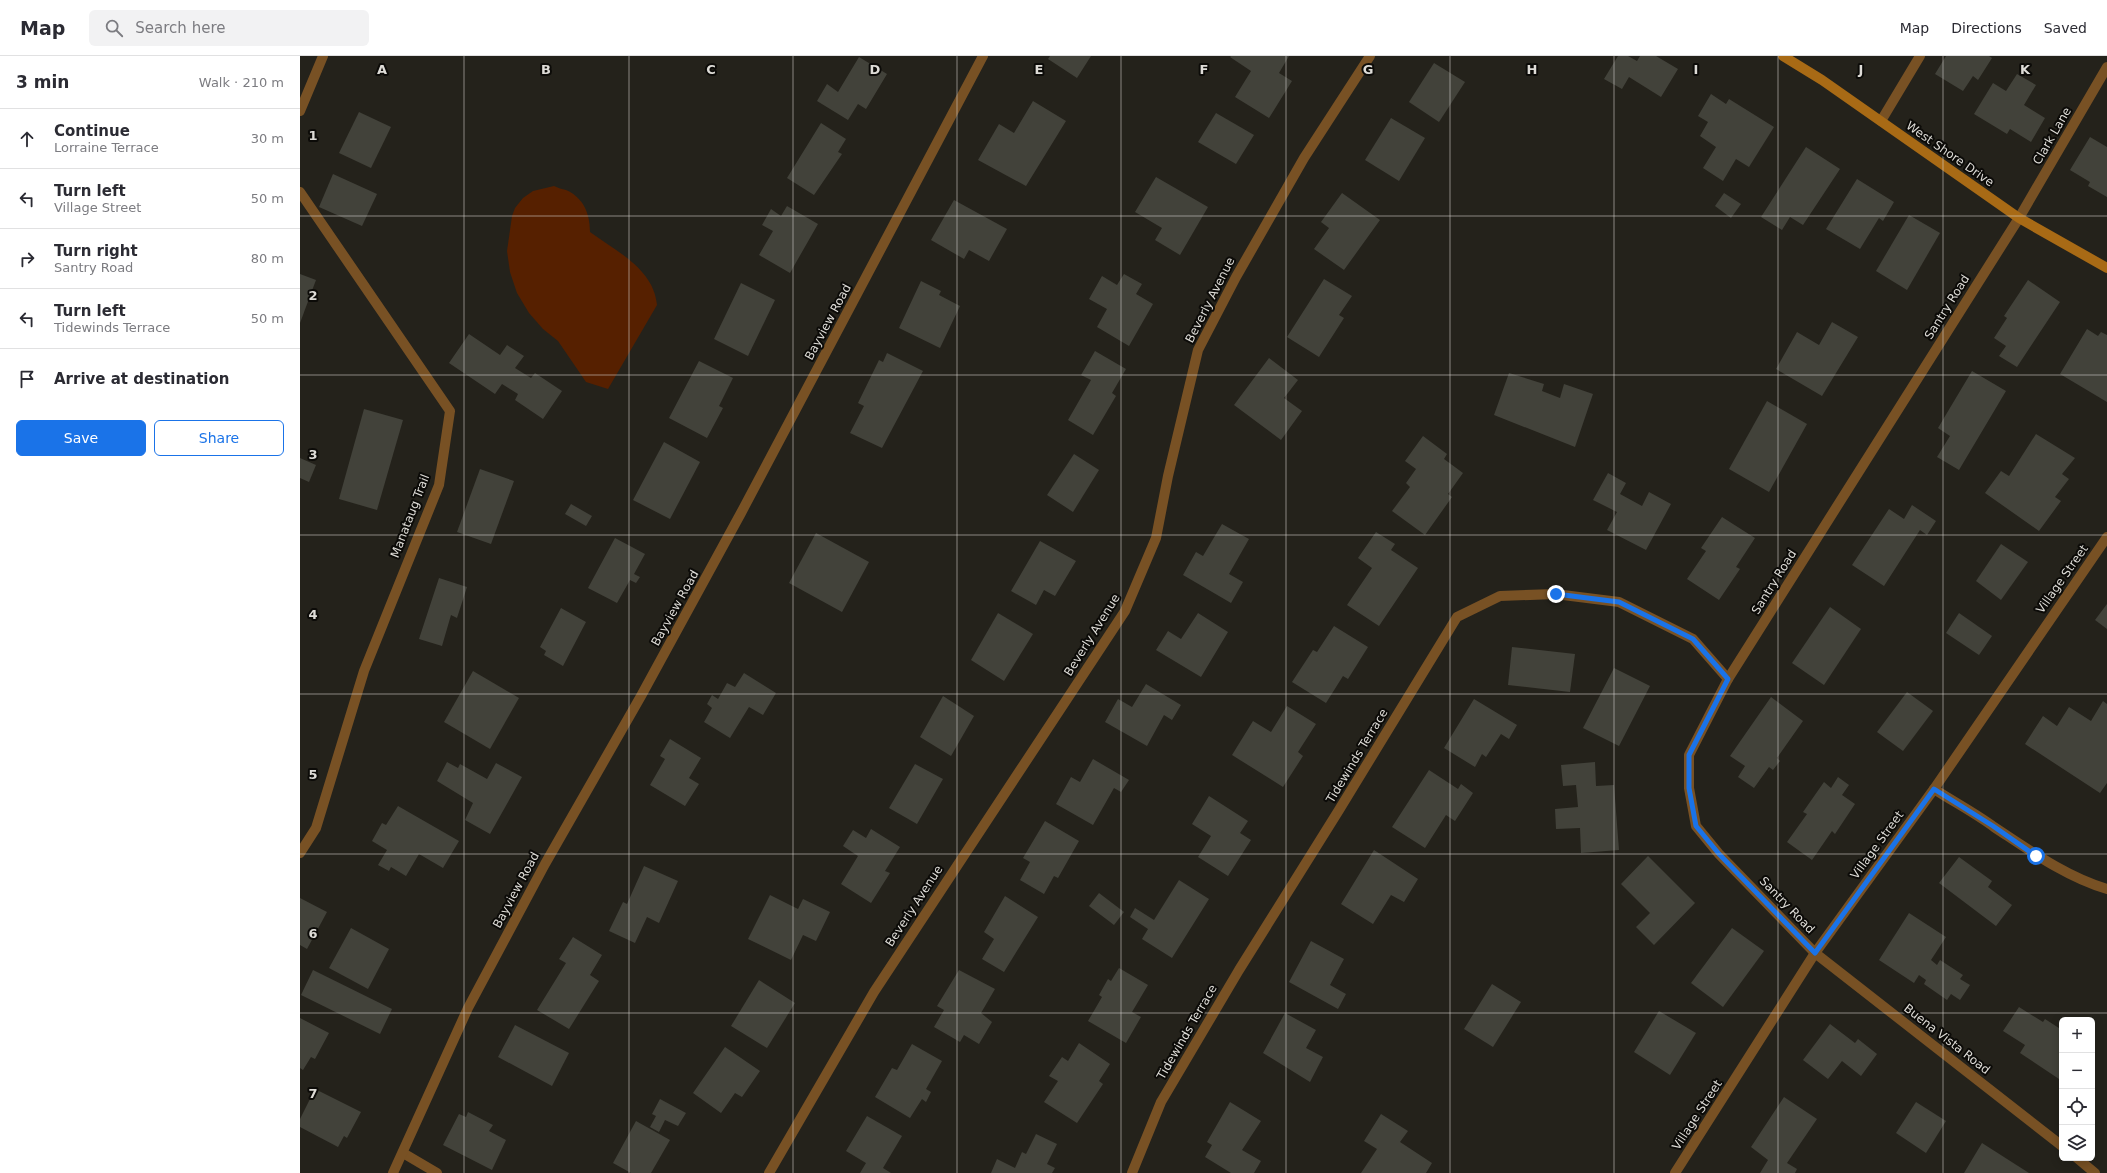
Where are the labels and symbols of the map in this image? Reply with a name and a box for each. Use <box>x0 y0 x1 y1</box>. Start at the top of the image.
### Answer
text: A <box>377 62 387 77</box>
text: B <box>541 62 551 77</box>
text: C <box>706 62 716 77</box>
text: D <box>870 62 881 77</box>
text: E <box>1035 62 1043 77</box>
text: F <box>1200 62 1208 77</box>
text: G <box>1363 62 1373 77</box>
text: H <box>1527 62 1537 77</box>
text: I <box>1694 62 1698 77</box>
text: J <box>1858 62 1863 77</box>
text: K <box>2020 62 2031 77</box>
street label: Clark Lane <box>2030 105 2074 167</box>
street label: West Shore Drive <box>1903 119 1997 189</box>
text: 1 <box>308 128 318 143</box>
street label: Beverly Avenue <box>1182 255 1238 345</box>
street label: Santry Road <box>1922 272 1972 342</box>
street label: Bayview Road <box>802 282 854 362</box>
text: 2 <box>308 288 318 303</box>
text: 3 <box>308 447 318 462</box>
street label: Manataug Trail <box>388 472 432 560</box>
street label: Village Street <box>2033 542 2091 616</box>
street label: Santry Road <box>1749 547 1799 617</box>
street label: Bayview Road <box>648 568 702 648</box>
route end <box>1547 585 1565 603</box>
street label: Beverly Avenue <box>1061 591 1123 679</box>
text: 4 <box>308 607 318 622</box>
street label: Tidewinds Terrace <box>1323 706 1391 806</box>
text: 5 <box>308 767 318 782</box>
street label: Village Street <box>1848 808 1907 882</box>
route start <box>2027 847 2045 865</box>
street label: Bayview Road <box>490 850 542 930</box>
street label: Beverly Avenue <box>883 863 945 949</box>
street label: Santry Road <box>1757 874 1817 936</box>
text: 6 <box>308 926 318 941</box>
street label: Tidewinds Terrace <box>1154 982 1220 1083</box>
street label: Buena Vista Road <box>1901 1001 1993 1077</box>
street label: Village Street <box>1669 1077 1725 1153</box>
text: 7 <box>308 1086 318 1101</box>

